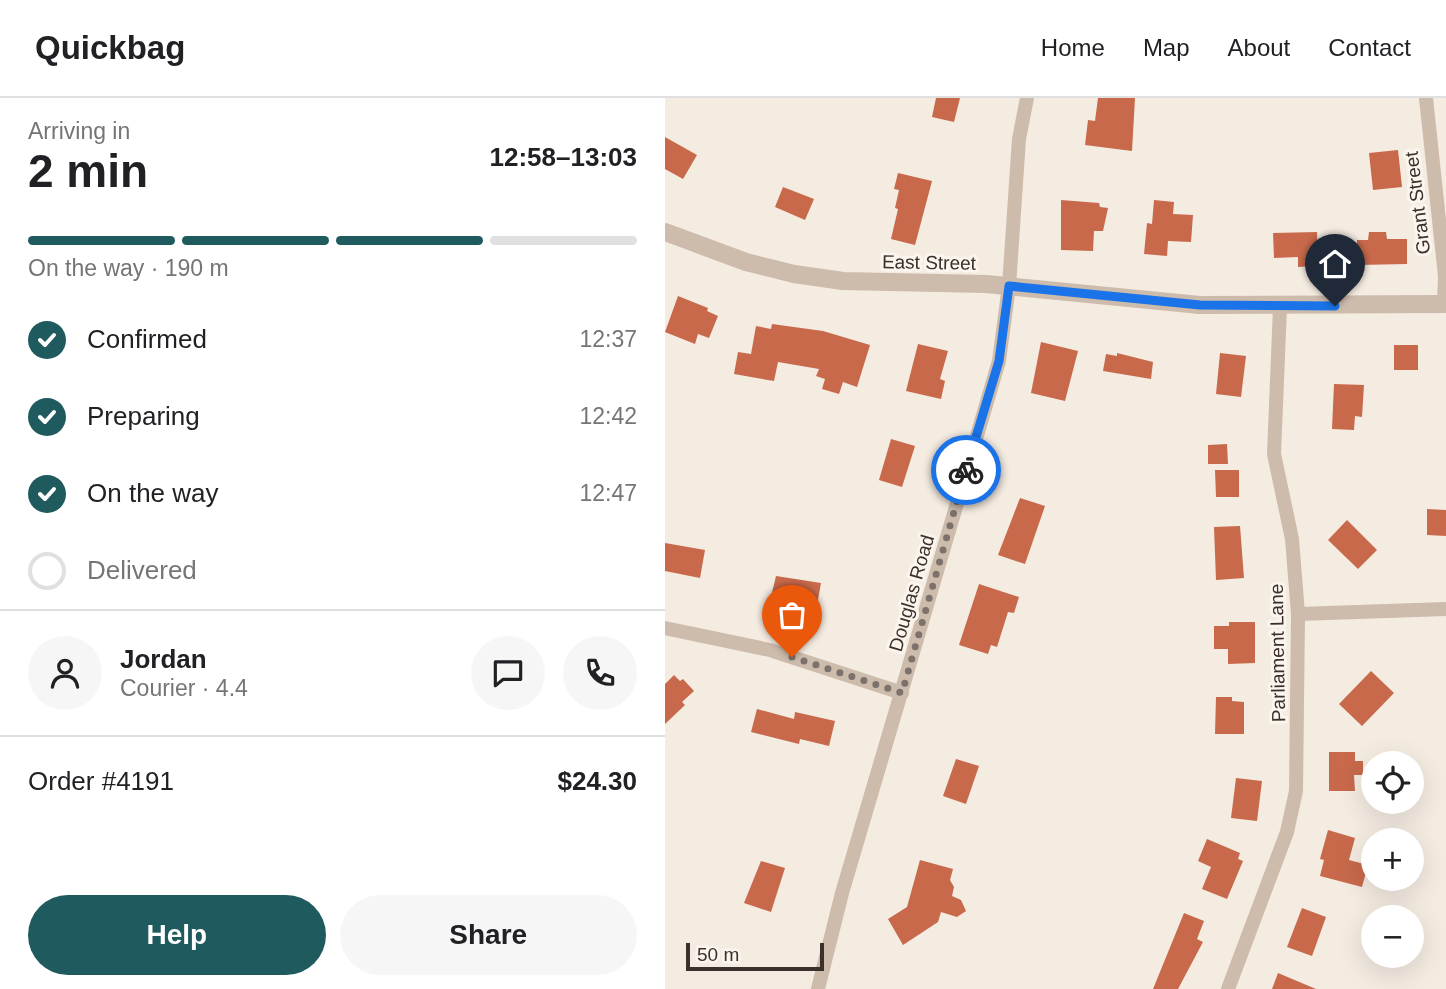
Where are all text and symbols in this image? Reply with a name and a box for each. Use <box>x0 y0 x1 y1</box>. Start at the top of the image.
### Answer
text: Quickbag <box>35 29 185 66</box>
text: Home <box>1041 34 1105 61</box>
text: Map <box>1143 34 1190 61</box>
text: About <box>1228 34 1290 61</box>
text: Contact <box>1328 34 1411 61</box>
text: Arriving in <box>28 118 130 144</box>
text: 12:58–13:03 <box>490 142 637 172</box>
text: 2 min <box>28 145 148 197</box>
street label: Grant Street <box>1401 150 1434 256</box>
pin <box>1305 234 1365 306</box>
icon: home <box>1316 245 1354 283</box>
street label: East Street <box>882 251 977 274</box>
text: On the way · 190 m <box>28 255 229 281</box>
icon: check <box>28 321 66 359</box>
text: Confirmed <box>87 324 207 354</box>
text: 12:37 <box>579 326 637 352</box>
icon: check <box>28 398 66 436</box>
text: Preparing <box>87 401 200 431</box>
text: 12:42 <box>579 403 637 429</box>
courier <box>931 435 1001 505</box>
icon: bike <box>947 451 985 489</box>
icon: check <box>28 475 66 513</box>
text: On the way <box>87 478 219 508</box>
text: 12:47 <box>579 480 637 506</box>
street label: Douglas Road <box>885 532 938 654</box>
text: Delivered <box>87 555 197 585</box>
street label: Parliament Lane <box>1266 584 1289 722</box>
pin <box>762 585 822 657</box>
icon: bag <box>773 596 811 634</box>
button: person <box>28 636 102 710</box>
button: chat <box>471 636 545 710</box>
button: phone <box>563 636 637 710</box>
text: Jordan <box>120 644 207 674</box>
text: Courier · 4.4 <box>120 675 248 701</box>
map controls <box>1361 751 1424 968</box>
button: locate <box>1361 751 1424 814</box>
text: Order #4191 <box>28 766 174 796</box>
text: $24.30 <box>557 766 637 796</box>
button: + <box>1361 828 1424 891</box>
button: Help <box>28 895 326 975</box>
button: Share <box>340 895 637 975</box>
button: − <box>1361 905 1424 968</box>
scale bar <box>686 940 824 972</box>
text: 50 m <box>697 944 739 965</box>

